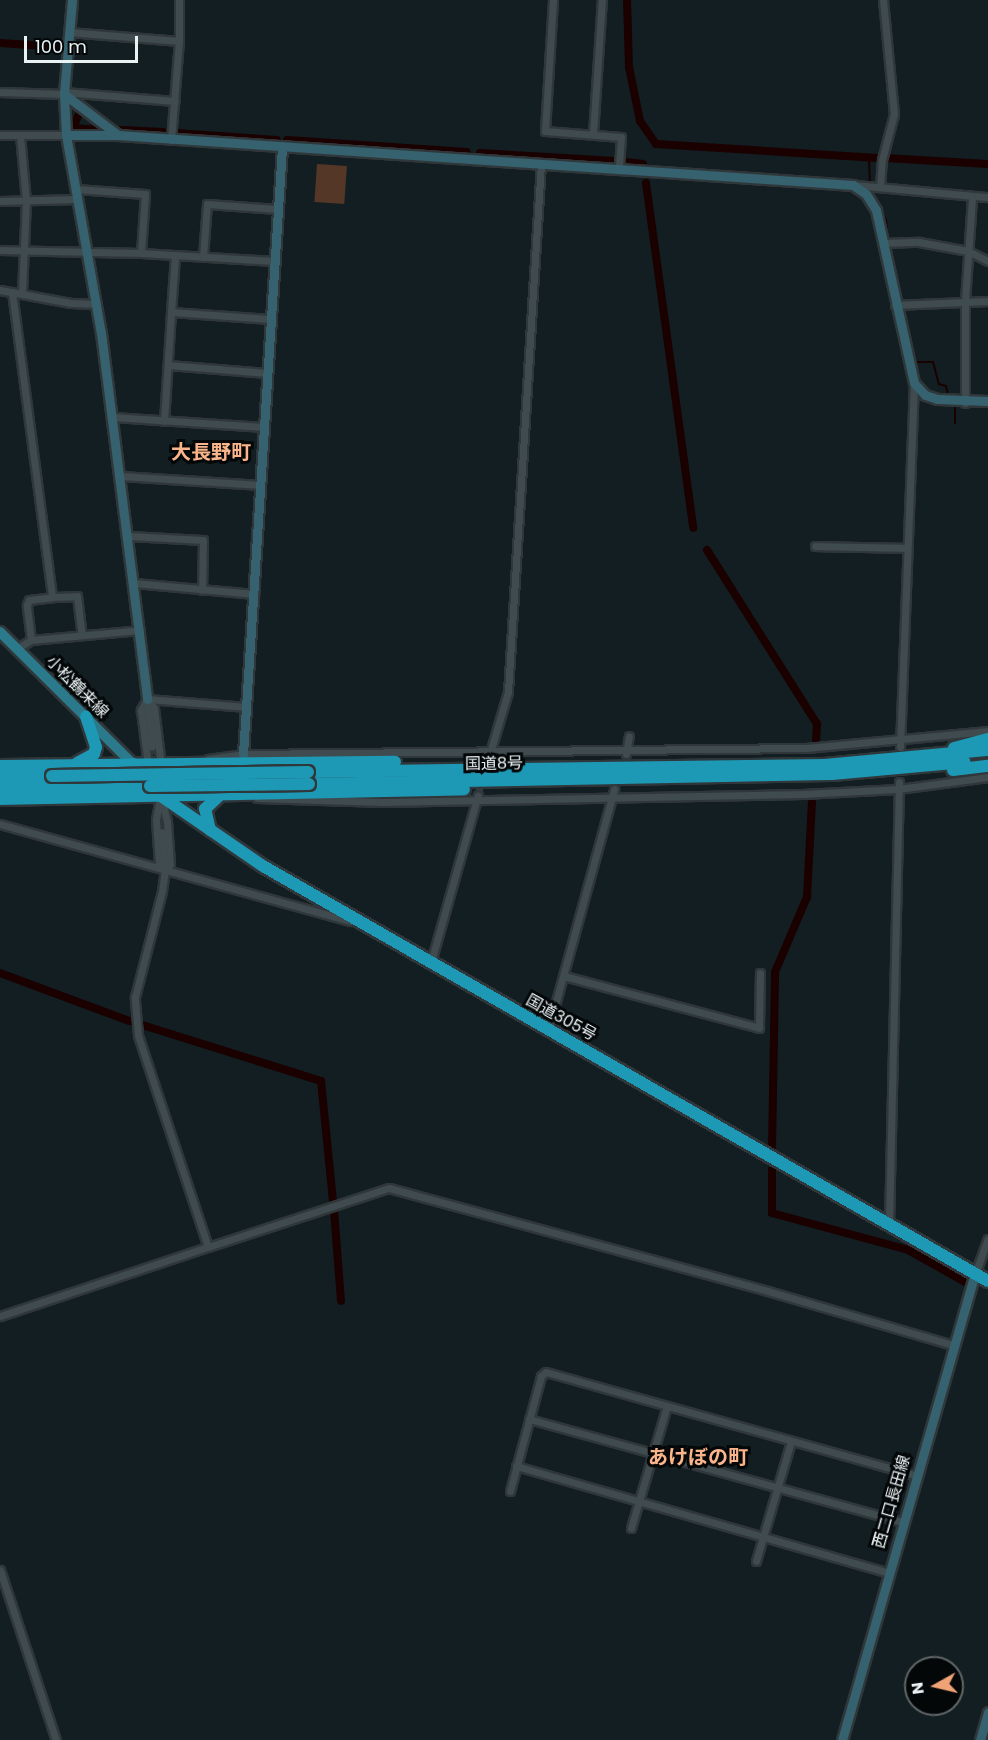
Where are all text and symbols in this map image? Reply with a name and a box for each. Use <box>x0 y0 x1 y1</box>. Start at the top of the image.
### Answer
scale bar <box>27 24 141 62</box>
text: 100 m <box>35 34 87 59</box>
district label: 大長野町 <box>171 440 251 464</box>
street label: 小松鶴来線 <box>42 652 112 722</box>
street label: 国道8号 <box>465 754 523 774</box>
street label: 国道305号 <box>522 991 600 1045</box>
district label: あけぼの町 <box>648 1445 748 1469</box>
street label: 西二口長田線 <box>870 1453 914 1551</box>
north arrow <box>904 1656 964 1716</box>
text: N <box>905 1681 930 1696</box>

